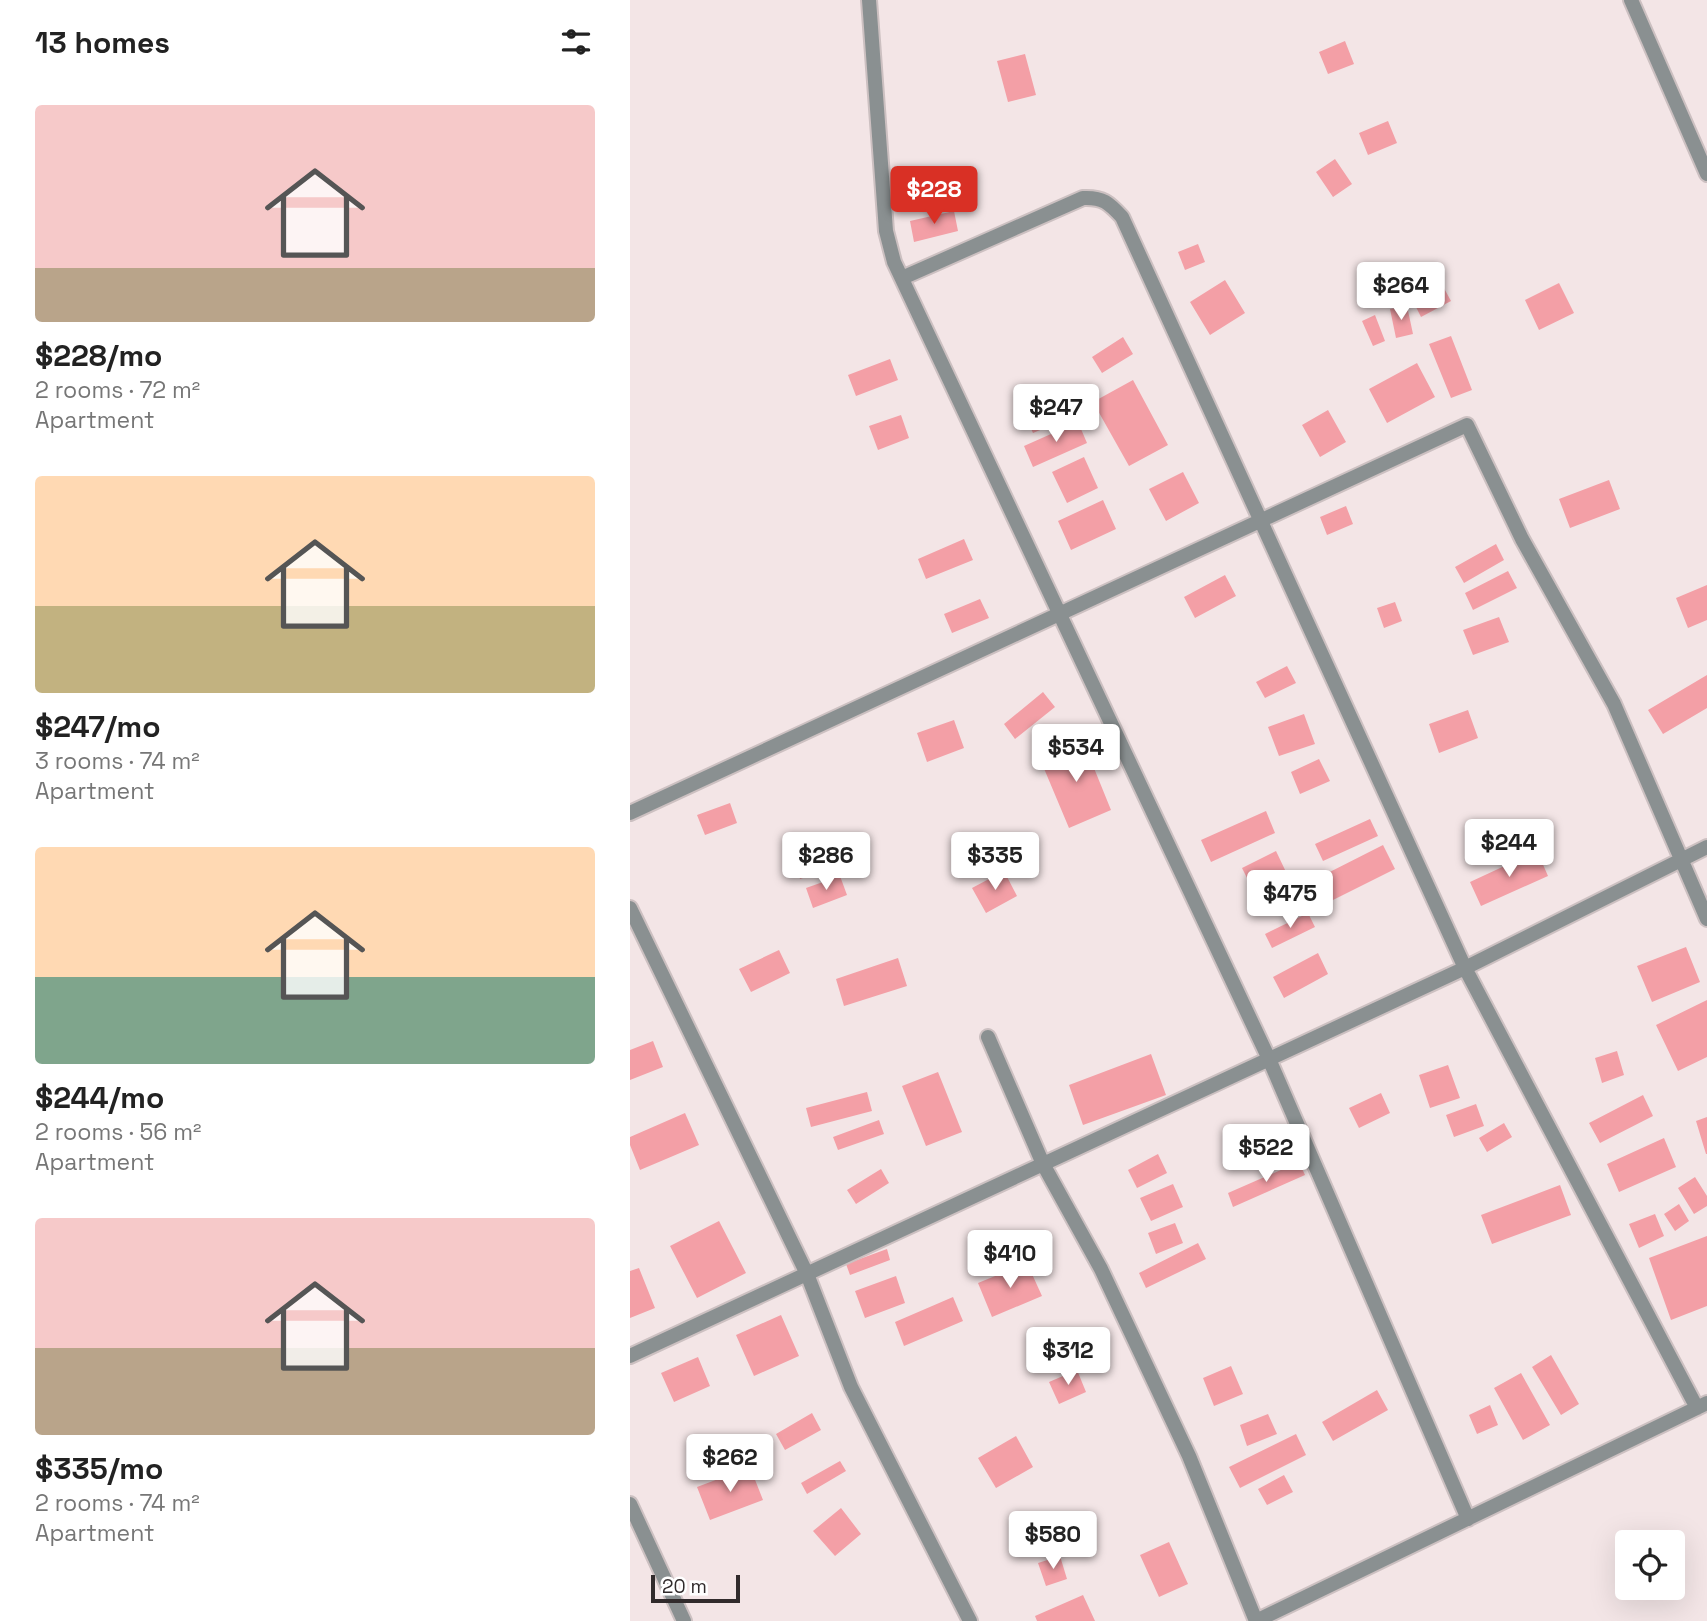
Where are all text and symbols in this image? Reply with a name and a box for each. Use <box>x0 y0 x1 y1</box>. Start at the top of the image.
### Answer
text: 13 homes <box>35 23 170 62</box>
icon: filters <box>557 23 595 61</box>
icon: home <box>252 150 378 276</box>
pin: $228 <box>893 166 975 226</box>
text: $228 <box>906 174 962 204</box>
pin: $264 <box>1360 262 1442 322</box>
text: $264 <box>1373 270 1429 300</box>
text: $228/mo <box>35 336 162 375</box>
text: 2 rooms · 72 m² <box>35 375 200 405</box>
pin: $247 <box>1015 384 1097 444</box>
text: $247 <box>1029 392 1083 422</box>
text: Apartment <box>35 405 155 435</box>
icon: home <box>252 521 378 647</box>
text: $247/mo <box>35 707 161 746</box>
pin: $534 <box>1035 724 1117 784</box>
text: $534 <box>1048 732 1104 762</box>
text: 3 rooms · 74 m² <box>35 746 200 776</box>
text: Apartment <box>35 776 155 806</box>
pin: $244 <box>1468 820 1550 879</box>
text: $244 <box>1481 827 1537 857</box>
pin: $286 <box>785 832 867 892</box>
pin: $335 <box>954 832 1036 892</box>
text: $286 <box>798 840 854 870</box>
text: $335 <box>967 840 1023 870</box>
pin: $475 <box>1249 870 1331 930</box>
text: $475 <box>1263 878 1317 908</box>
icon: home <box>252 892 378 1018</box>
text: $244/mo <box>35 1078 164 1117</box>
text: 2 rooms · 56 m² <box>35 1117 201 1147</box>
pin: $522 <box>1225 1124 1307 1184</box>
text: $522 <box>1239 1132 1293 1162</box>
text: Apartment <box>35 1147 155 1177</box>
pin: $410 <box>969 1230 1051 1290</box>
text: $410 <box>984 1238 1037 1268</box>
icon: home <box>252 1263 378 1389</box>
pin: $312 <box>1027 1328 1109 1387</box>
text: $312 <box>1042 1335 1094 1365</box>
pin: $262 <box>689 1434 771 1494</box>
text: $262 <box>702 1442 758 1472</box>
text: $335/mo <box>35 1449 163 1488</box>
text: 2 rooms · 74 m² <box>35 1488 200 1518</box>
pin: $580 <box>1012 1512 1094 1571</box>
text: Apartment <box>35 1518 155 1548</box>
text: $580 <box>1025 1519 1081 1549</box>
map controls <box>1615 1530 1685 1600</box>
button: locate <box>1615 1530 1685 1600</box>
scale bar <box>651 1572 740 1604</box>
text: 20 m <box>662 1574 707 1599</box>

